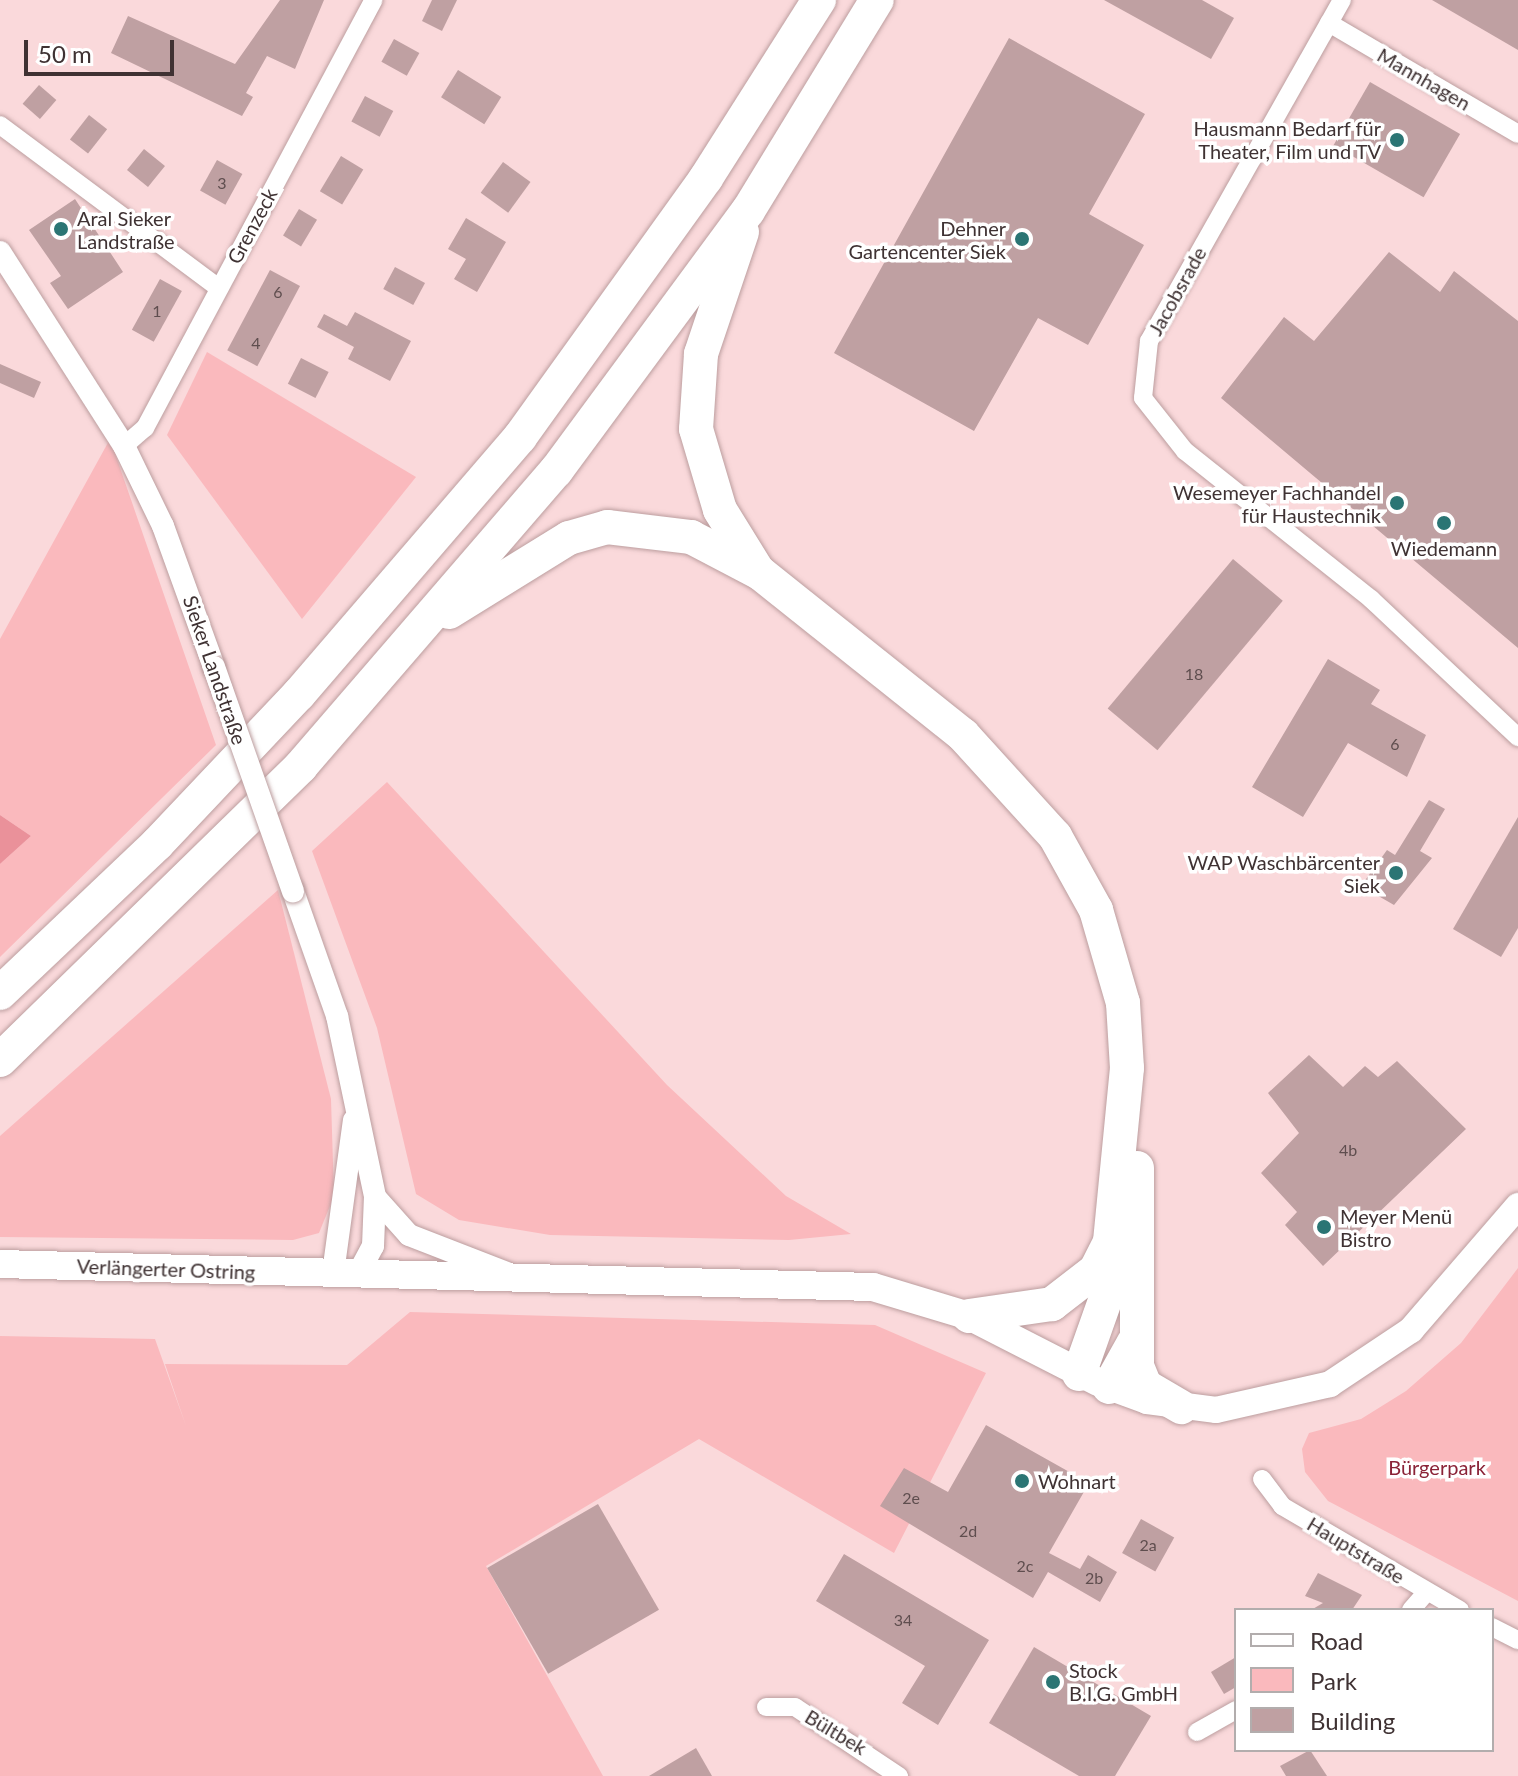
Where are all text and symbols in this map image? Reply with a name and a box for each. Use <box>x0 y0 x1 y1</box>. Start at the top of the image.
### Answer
scale bar <box>28 24 178 74</box>
text: 50 m <box>38 39 92 68</box>
street label: Mannhagen <box>1373 43 1475 115</box>
place label: Hausmann Bedarf für Theater, Film und TV <box>1193 116 1381 163</box>
marker: Hausmann Bedarf für Theater, Film und TV <box>1388 131 1406 149</box>
house number: 3 <box>217 173 227 193</box>
street label: Grenzeck <box>222 184 282 268</box>
place label: Aral Sieker Landstraße <box>77 206 175 253</box>
place label: Dehner Gartencenter Siek <box>848 216 1006 263</box>
marker: Aral Sieker Landstraße <box>52 220 70 238</box>
marker: Dehner Gartencenter Siek <box>1013 230 1031 248</box>
street label: Jacobsrade <box>1143 243 1211 339</box>
house number: 6 <box>273 282 283 302</box>
house number: 1 <box>152 301 162 321</box>
house number: 4 <box>251 333 261 353</box>
place label: Wesemeyer Fachhandel für Haustechnik <box>1173 480 1381 527</box>
marker: Wesemeyer Fachhandel für Haustechnik <box>1388 494 1406 512</box>
marker: Wiedemann <box>1435 514 1453 532</box>
place label: Wiedemann <box>1391 536 1497 560</box>
street label: Sieker Landstraße <box>178 592 252 748</box>
house number: 18 <box>1185 664 1203 684</box>
house number: 6 <box>1390 734 1400 754</box>
place label: WAP Waschbärcenter Siek <box>1187 850 1380 897</box>
marker: WAP Waschbärcenter Siek <box>1387 864 1405 882</box>
house number: 4b <box>1339 1140 1357 1160</box>
place label: Meyer Menü Bistro <box>1340 1204 1453 1251</box>
marker: Meyer Menü Bistro <box>1315 1218 1333 1236</box>
street label: Verlängerter Ostring <box>76 1254 256 1284</box>
park label: Bürgerpark <box>1388 1455 1486 1479</box>
place label: Wohnart <box>1038 1469 1116 1493</box>
marker: Wohnart <box>1013 1472 1031 1490</box>
house number: 2e <box>902 1488 920 1508</box>
street label: Hauptstraße <box>1303 1512 1409 1588</box>
house number: 2d <box>959 1521 977 1541</box>
house number: 2a <box>1139 1535 1157 1555</box>
house number: 2c <box>1017 1556 1033 1576</box>
house number: 2b <box>1085 1568 1103 1588</box>
legend <box>1234 1608 1494 1752</box>
house number: 34 <box>894 1610 912 1630</box>
text: Road <box>1310 1626 1363 1655</box>
place label: Stock B.I.G. GmbH <box>1069 1658 1178 1705</box>
text: Park <box>1310 1666 1357 1695</box>
marker: Stock B.I.G. GmbH <box>1044 1673 1062 1691</box>
street label: Bültbek <box>801 1704 871 1760</box>
text: Building <box>1310 1706 1395 1735</box>

